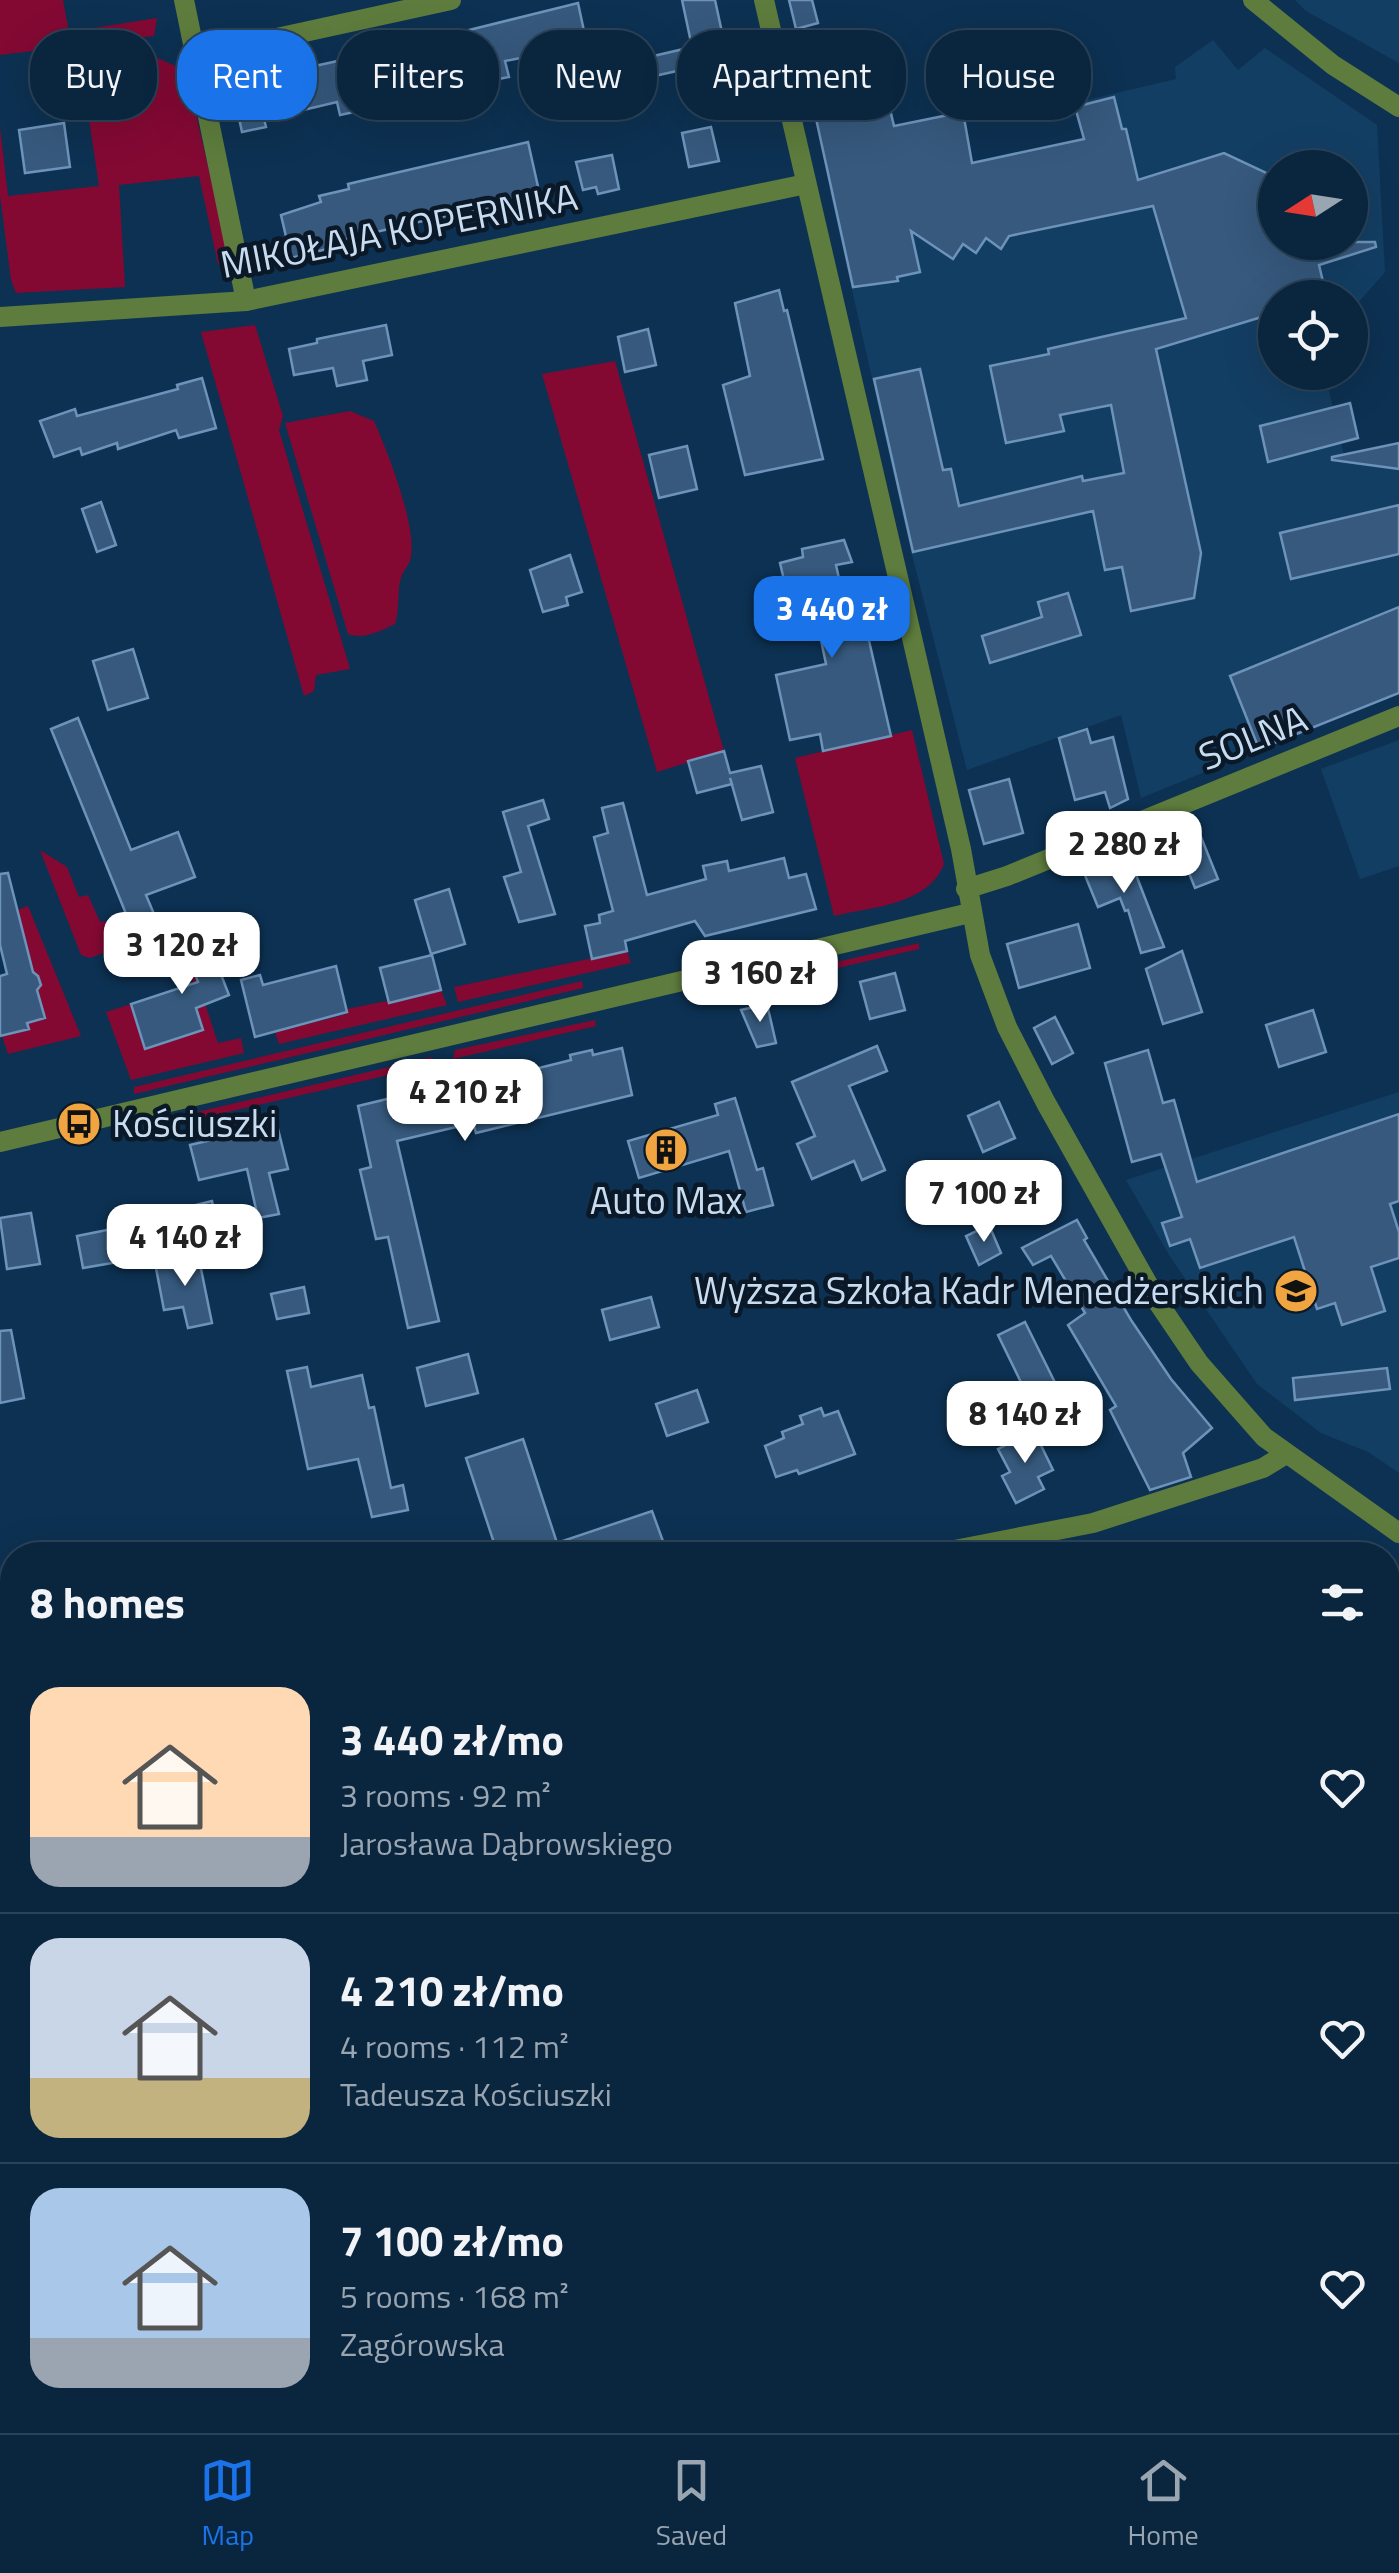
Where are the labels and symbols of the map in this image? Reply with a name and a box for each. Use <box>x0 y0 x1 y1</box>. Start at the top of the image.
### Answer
north arrow <box>1258 150 1368 260</box>
street label: MIKOŁAJA KOPERNIKA <box>215 167 582 293</box>
pin: 3 440 zł <box>729 576 935 661</box>
street label: SOLNA <box>1190 689 1316 785</box>
pin: 2 280 zł <box>1021 811 1227 896</box>
pin: 3 120 zł <box>79 912 285 997</box>
pin: 3 160 zł <box>657 940 863 1025</box>
pin: 4 210 zł <box>362 1059 568 1144</box>
place label: Kościuszki <box>112 1094 277 1152</box>
bus stop icon: Kościuszki <box>56 1101 102 1147</box>
building icon: Auto Max <box>643 1127 689 1173</box>
pin: 7 100 zł <box>881 1160 1087 1245</box>
place label: Auto Max <box>590 1171 742 1229</box>
pin: 4 140 zł <box>82 1204 288 1289</box>
place label: Wyższa Szkoła Kadr Menedżerskich <box>694 1261 1264 1319</box>
school or university icon: Wyższa Szkoła Kadr Menedżerskich <box>1273 1268 1319 1314</box>
pin: 8 140 zł <box>922 1381 1128 1466</box>

